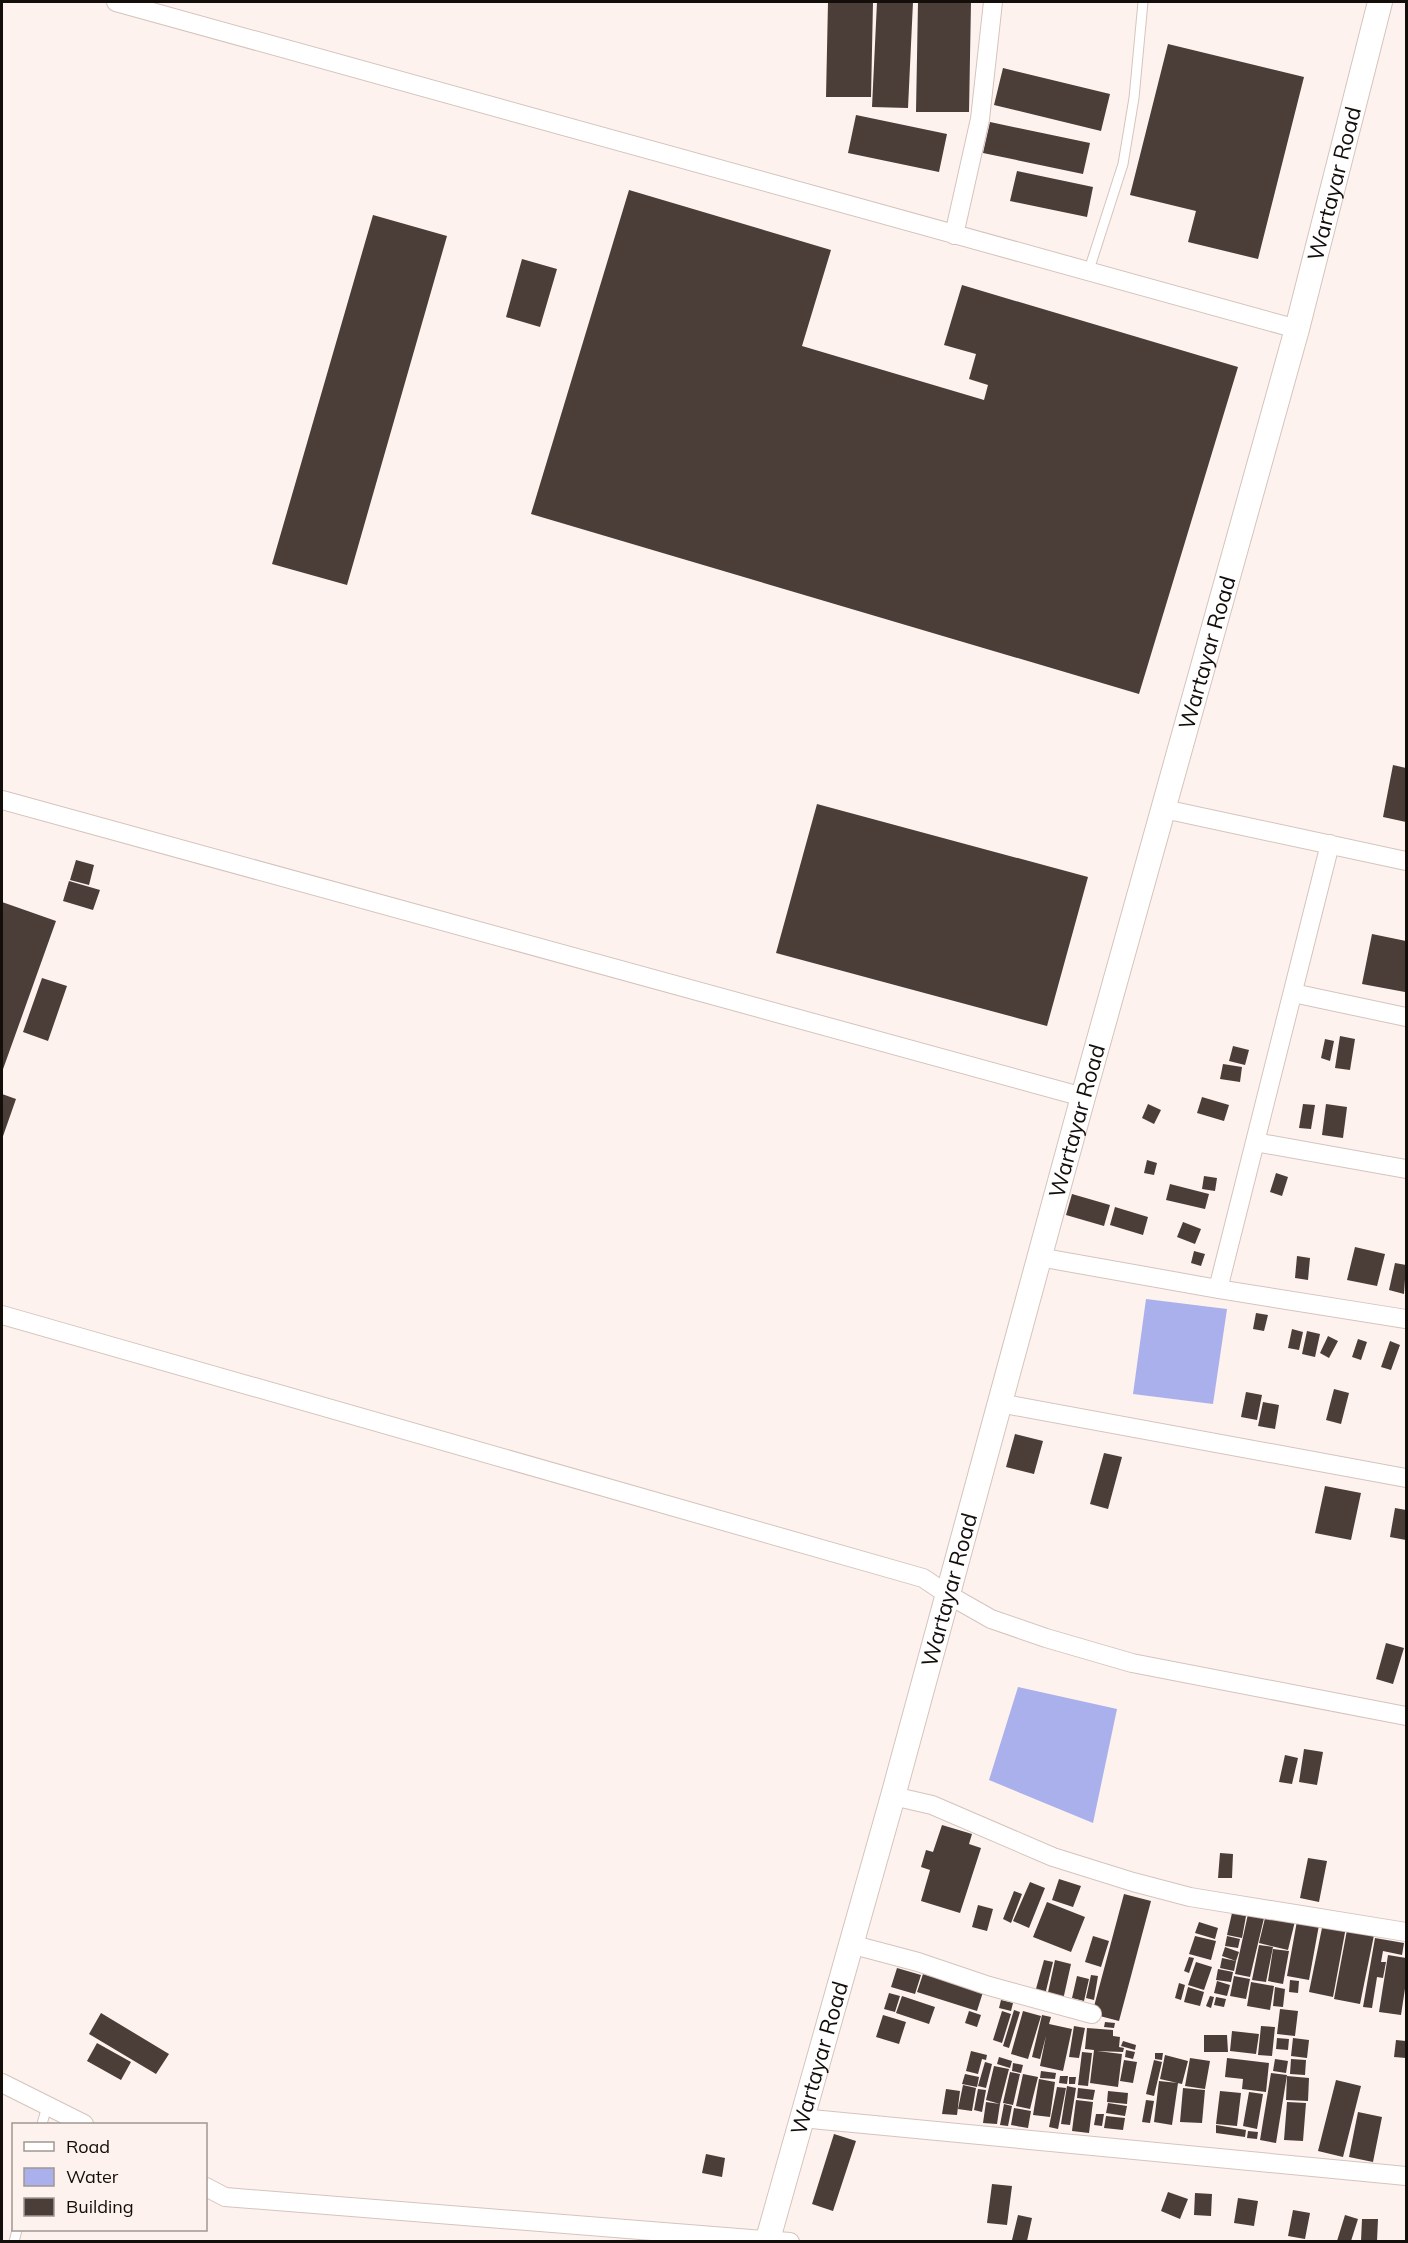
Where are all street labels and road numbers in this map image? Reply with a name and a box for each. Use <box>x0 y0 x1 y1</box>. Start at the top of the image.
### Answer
street label: Wartayar Road <box>1301 103 1367 264</box>
street label: Wartayar Road <box>1172 573 1242 733</box>
street label: Wartayar Road <box>1042 1041 1111 1201</box>
street label: Wartayar Road <box>915 1510 983 1670</box>
street label: Wartayar Road <box>784 1978 854 2138</box>

